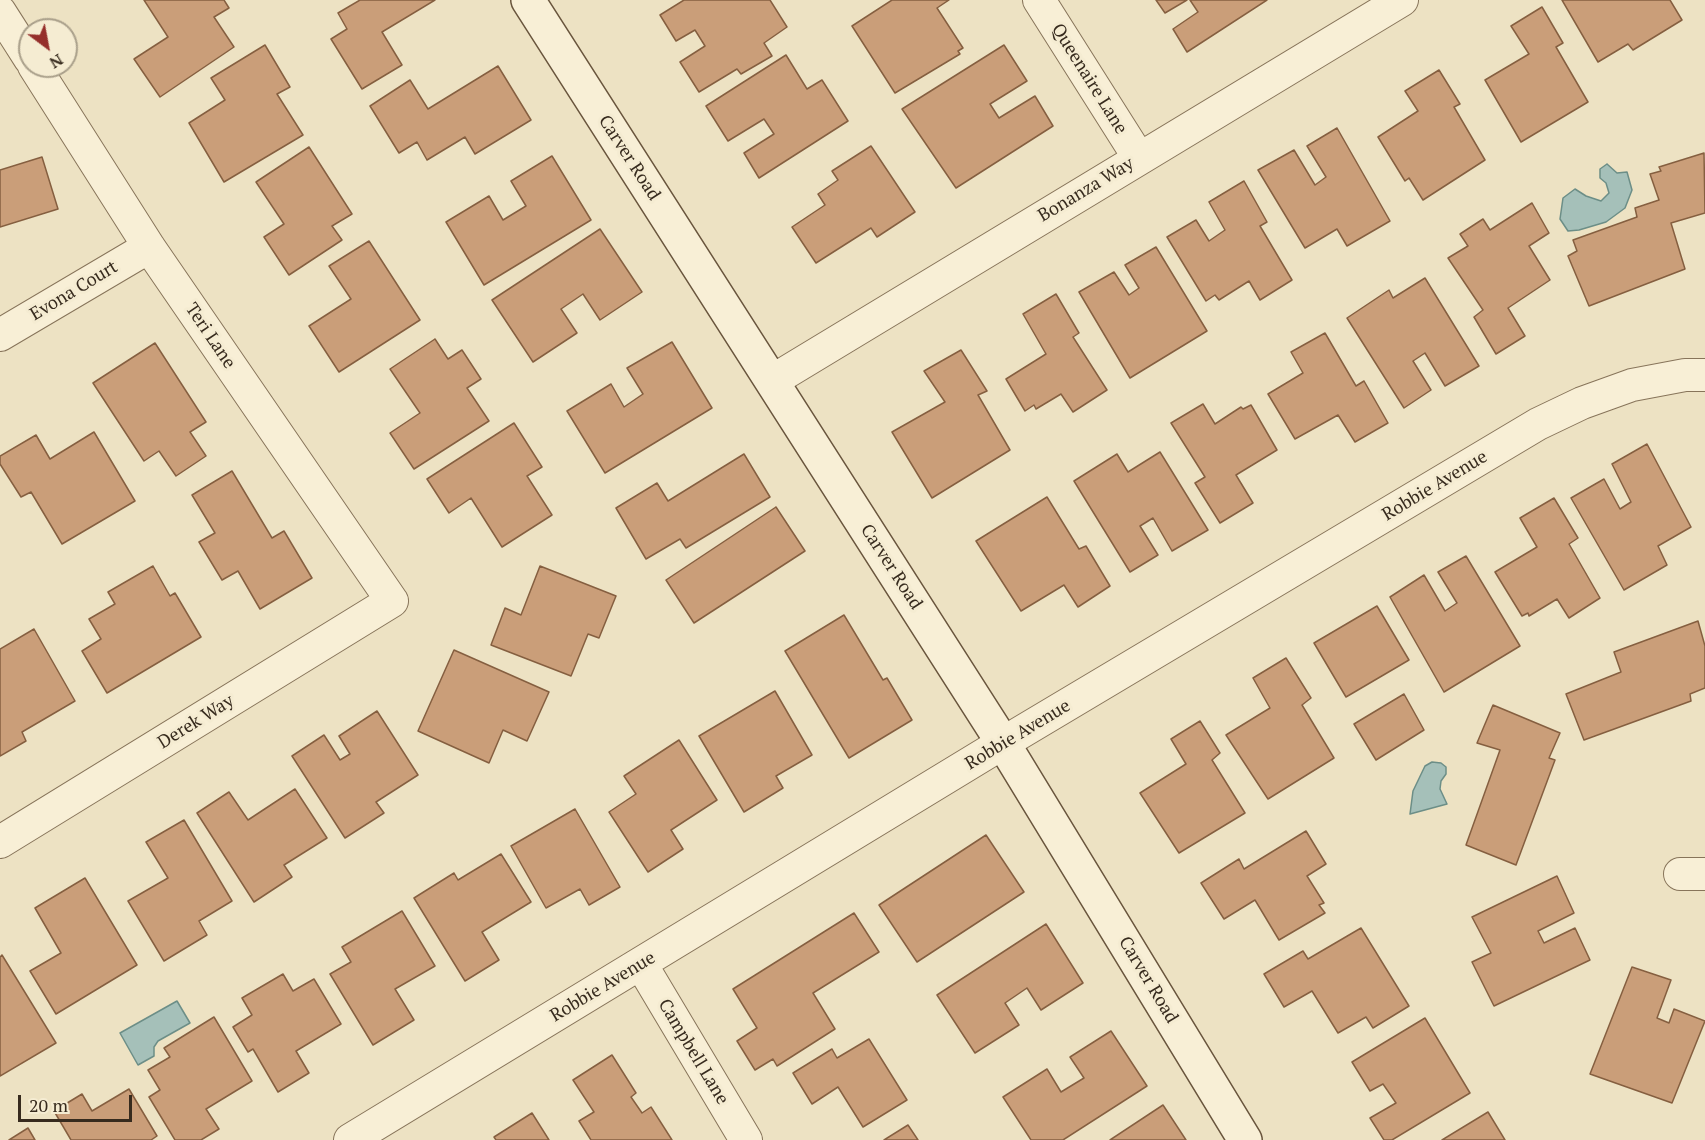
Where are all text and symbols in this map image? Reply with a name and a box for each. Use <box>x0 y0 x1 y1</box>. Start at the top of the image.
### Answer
north arrow <box>18 18 78 78</box>
street label: Queenaire Lane <box>1046 20 1132 138</box>
text: N <box>46 49 67 74</box>
street label: Carver Road <box>593 111 665 205</box>
street label: Bonanza Way <box>1034 153 1138 227</box>
street label: Evona Court <box>26 256 122 326</box>
street label: Teri Lane <box>180 299 240 373</box>
street label: Robbie Avenue <box>1379 446 1491 526</box>
street label: Carver Road <box>855 520 927 614</box>
street label: Derek Way <box>154 690 238 754</box>
street label: Robbie Avenue <box>962 695 1074 775</box>
street label: Carver Road <box>1114 933 1182 1027</box>
street label: Robbie Avenue <box>547 947 659 1027</box>
street label: Campbell Lane <box>653 995 733 1109</box>
scale bar <box>21 1083 135 1121</box>
text: 20 m <box>29 1093 68 1117</box>

